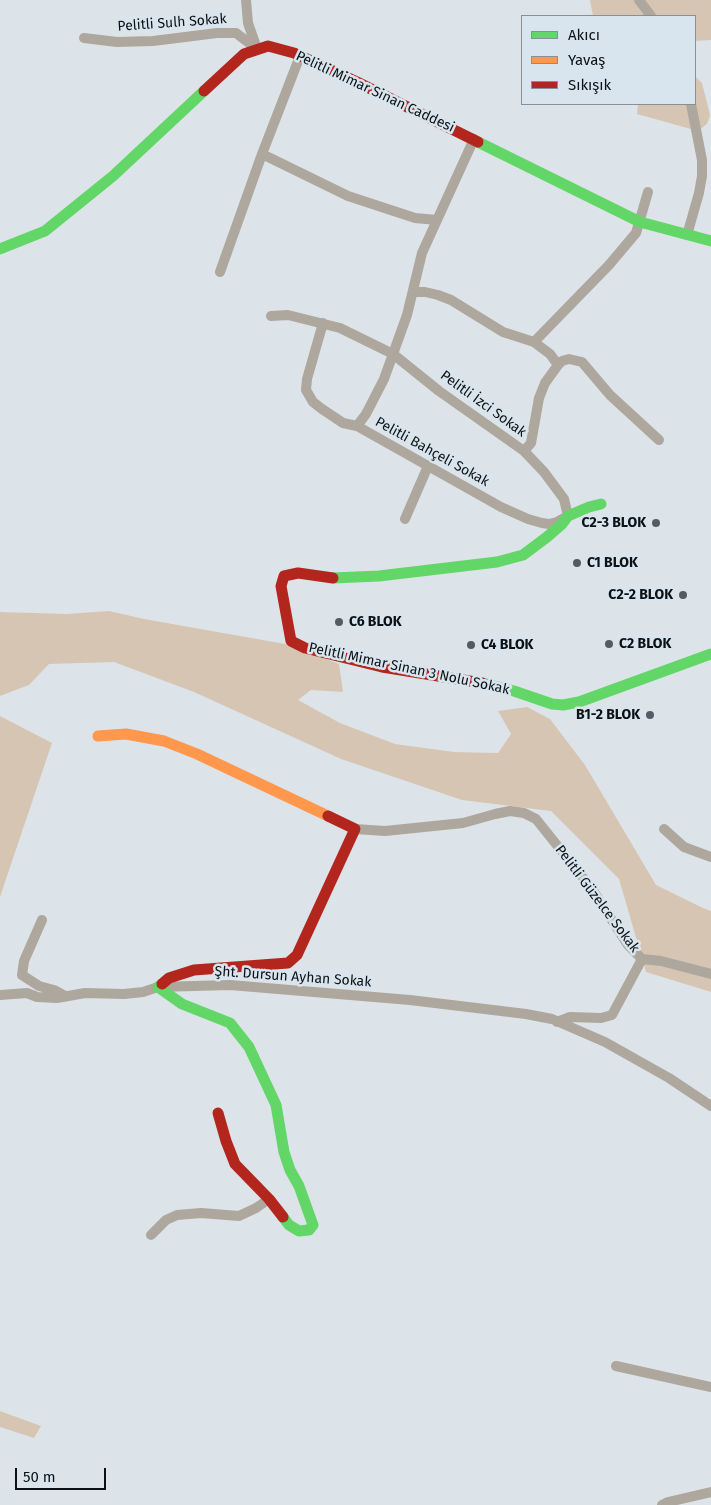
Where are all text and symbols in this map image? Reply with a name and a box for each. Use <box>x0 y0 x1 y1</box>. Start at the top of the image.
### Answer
street label: Pelitli Sulh Sokak <box>117 11 227 35</box>
legend <box>521 15 696 105</box>
text: Akıcı <box>568 26 600 44</box>
street label: Pelitli Mimar Sinan Caddesi <box>293 48 457 136</box>
text: Yavaş <box>568 51 605 69</box>
text: Sıkışık <box>568 76 611 94</box>
street label: Pelitli İzci Sokak <box>437 367 529 441</box>
street label: Pelitli Bahçeli Sokak <box>372 414 492 490</box>
place label: C2-3 BLOK <box>581 515 646 531</box>
marker: C2-3 BLOK <box>650 517 662 529</box>
place label: C1 BLOK <box>587 555 638 571</box>
marker: C1 BLOK <box>571 557 583 569</box>
place label: C2-2 BLOK <box>608 587 673 603</box>
marker: C2-2 BLOK <box>677 589 689 601</box>
place label: C6 BLOK <box>349 614 402 630</box>
marker: C6 BLOK <box>333 616 345 628</box>
place label: C2 BLOK <box>619 636 671 652</box>
place label: C4 BLOK <box>481 637 533 653</box>
marker: C2 BLOK <box>603 638 615 650</box>
street label: Pelitli Mimar Sinan 3 Nolu Sokak <box>307 639 511 699</box>
marker: C4 BLOK <box>465 639 477 651</box>
place label: B1-2 BLOK <box>576 707 640 723</box>
marker: B1-2 BLOK <box>644 709 656 721</box>
street label: Pelitli Güzelce Sokak <box>551 842 643 956</box>
street label: Şht. Dursun Ayhan Sokak <box>214 963 372 991</box>
scale bar <box>18 1458 109 1490</box>
text: 50 m <box>23 1468 56 1486</box>

